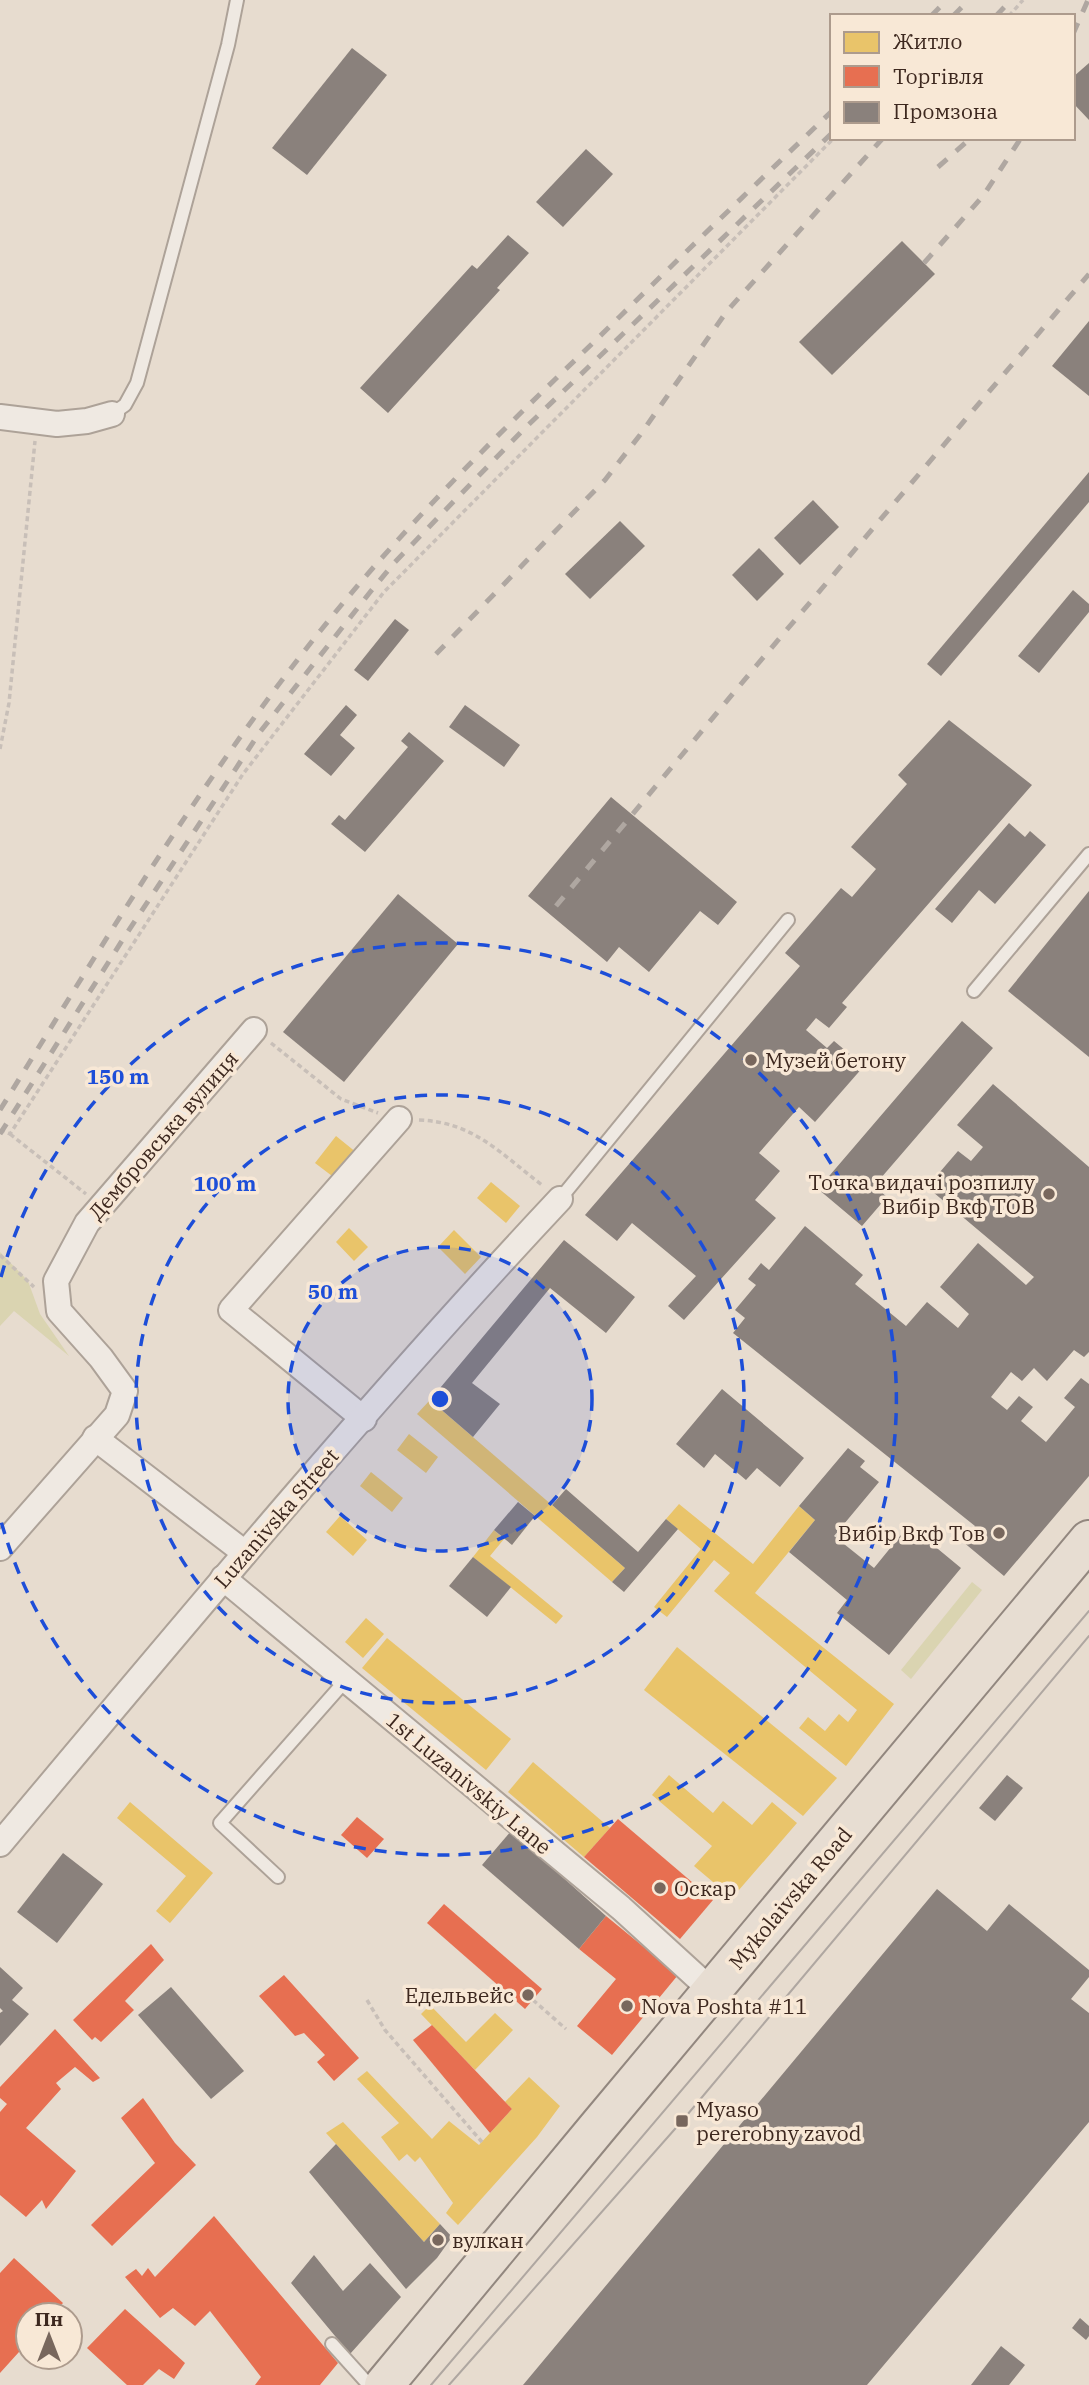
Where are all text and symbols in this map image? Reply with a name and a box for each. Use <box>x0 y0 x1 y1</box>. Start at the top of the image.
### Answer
legend <box>830 14 1075 140</box>
text: Житло <box>893 27 962 55</box>
text: Торгівля <box>893 62 984 90</box>
text: Промзона <box>893 97 998 125</box>
street label: Дембровська вулиця <box>82 1045 244 1225</box>
place label: Музей бетону <box>765 1046 907 1074</box>
marker: Музей бетону <box>743 1052 759 1068</box>
text: 150 m <box>86 1062 150 1090</box>
place label: Точка видачі розпилу Вибір Вкф ТОВ <box>808 1168 1036 1220</box>
text: 100 m <box>193 1169 257 1197</box>
marker: Точка видачі розпилу Вибір Вкф ТОВ <box>1041 1186 1057 1202</box>
text: 50 m <box>308 1277 358 1305</box>
centre of rings <box>428 1387 452 1411</box>
street label: Luzanivska Street <box>208 1442 344 1594</box>
place label: Вибір Вкф Тов <box>838 1519 985 1547</box>
marker: Вибір Вкф Тов <box>991 1525 1007 1541</box>
street label: 1st Luzanivskiy Lane <box>381 1706 557 1860</box>
street label: Mykolaivska Road <box>722 1821 858 1975</box>
place label: Оскар <box>674 1874 736 1902</box>
marker: Оскар <box>652 1880 668 1896</box>
place label: Едельвейс <box>405 1981 514 2009</box>
marker: Едельвейс <box>520 1987 536 2003</box>
place label: Nova Poshta #11 <box>641 1992 808 2020</box>
marker: Nova Poshta #11 <box>619 1998 635 2014</box>
place label: Myaso pererobny zavod <box>696 2095 862 2147</box>
marker: Myaso pererobny zavod <box>674 2113 690 2129</box>
place label: вулкан <box>452 2226 524 2254</box>
marker: вулкан <box>430 2232 446 2248</box>
north arrow <box>14 2301 84 2371</box>
text: Пн <box>35 2307 63 2331</box>

